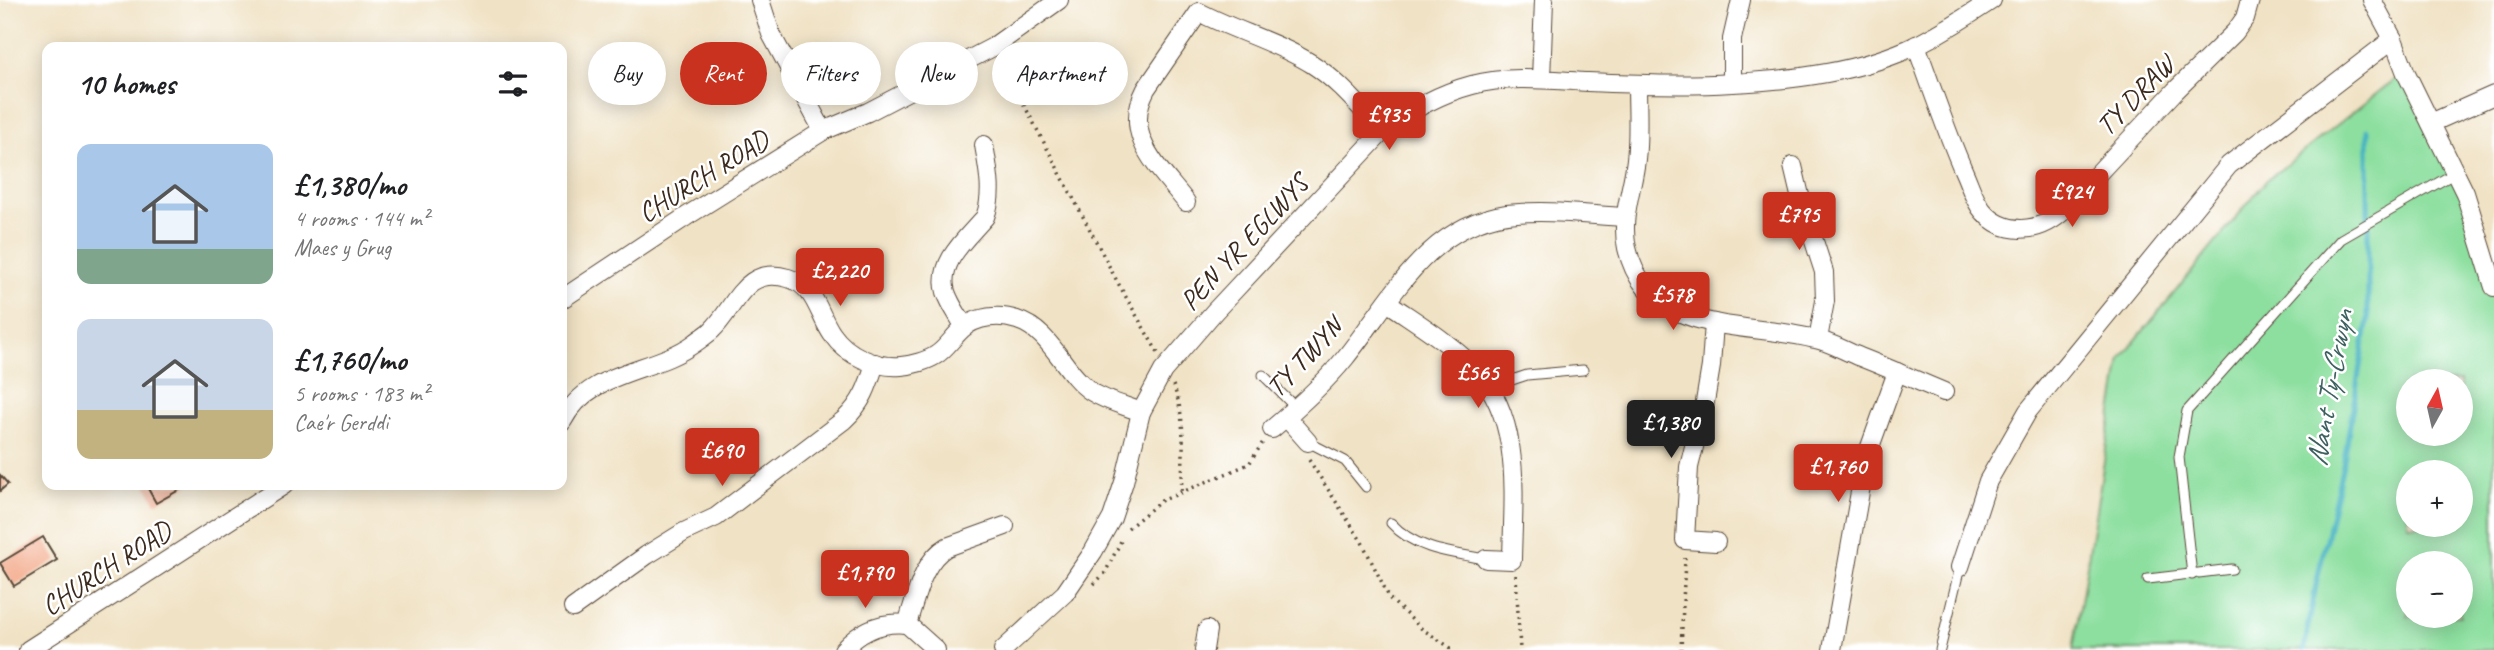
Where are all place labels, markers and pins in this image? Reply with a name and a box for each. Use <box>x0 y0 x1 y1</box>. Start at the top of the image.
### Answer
pin: £935 <box>1348 92 1430 152</box>
pin: £924 <box>2031 170 2113 229</box>
pin: £795 <box>1758 192 1840 252</box>
pin: £2,220 <box>783 248 897 308</box>
pin: £578 <box>1632 272 1714 332</box>
pin: £565 <box>1437 350 1519 410</box>
pin: £1,380 <box>1614 400 1728 460</box>
pin: £690 <box>681 428 763 488</box>
pin: £1,760 <box>1781 444 1895 504</box>
pin: £1,790 <box>808 550 922 610</box>

